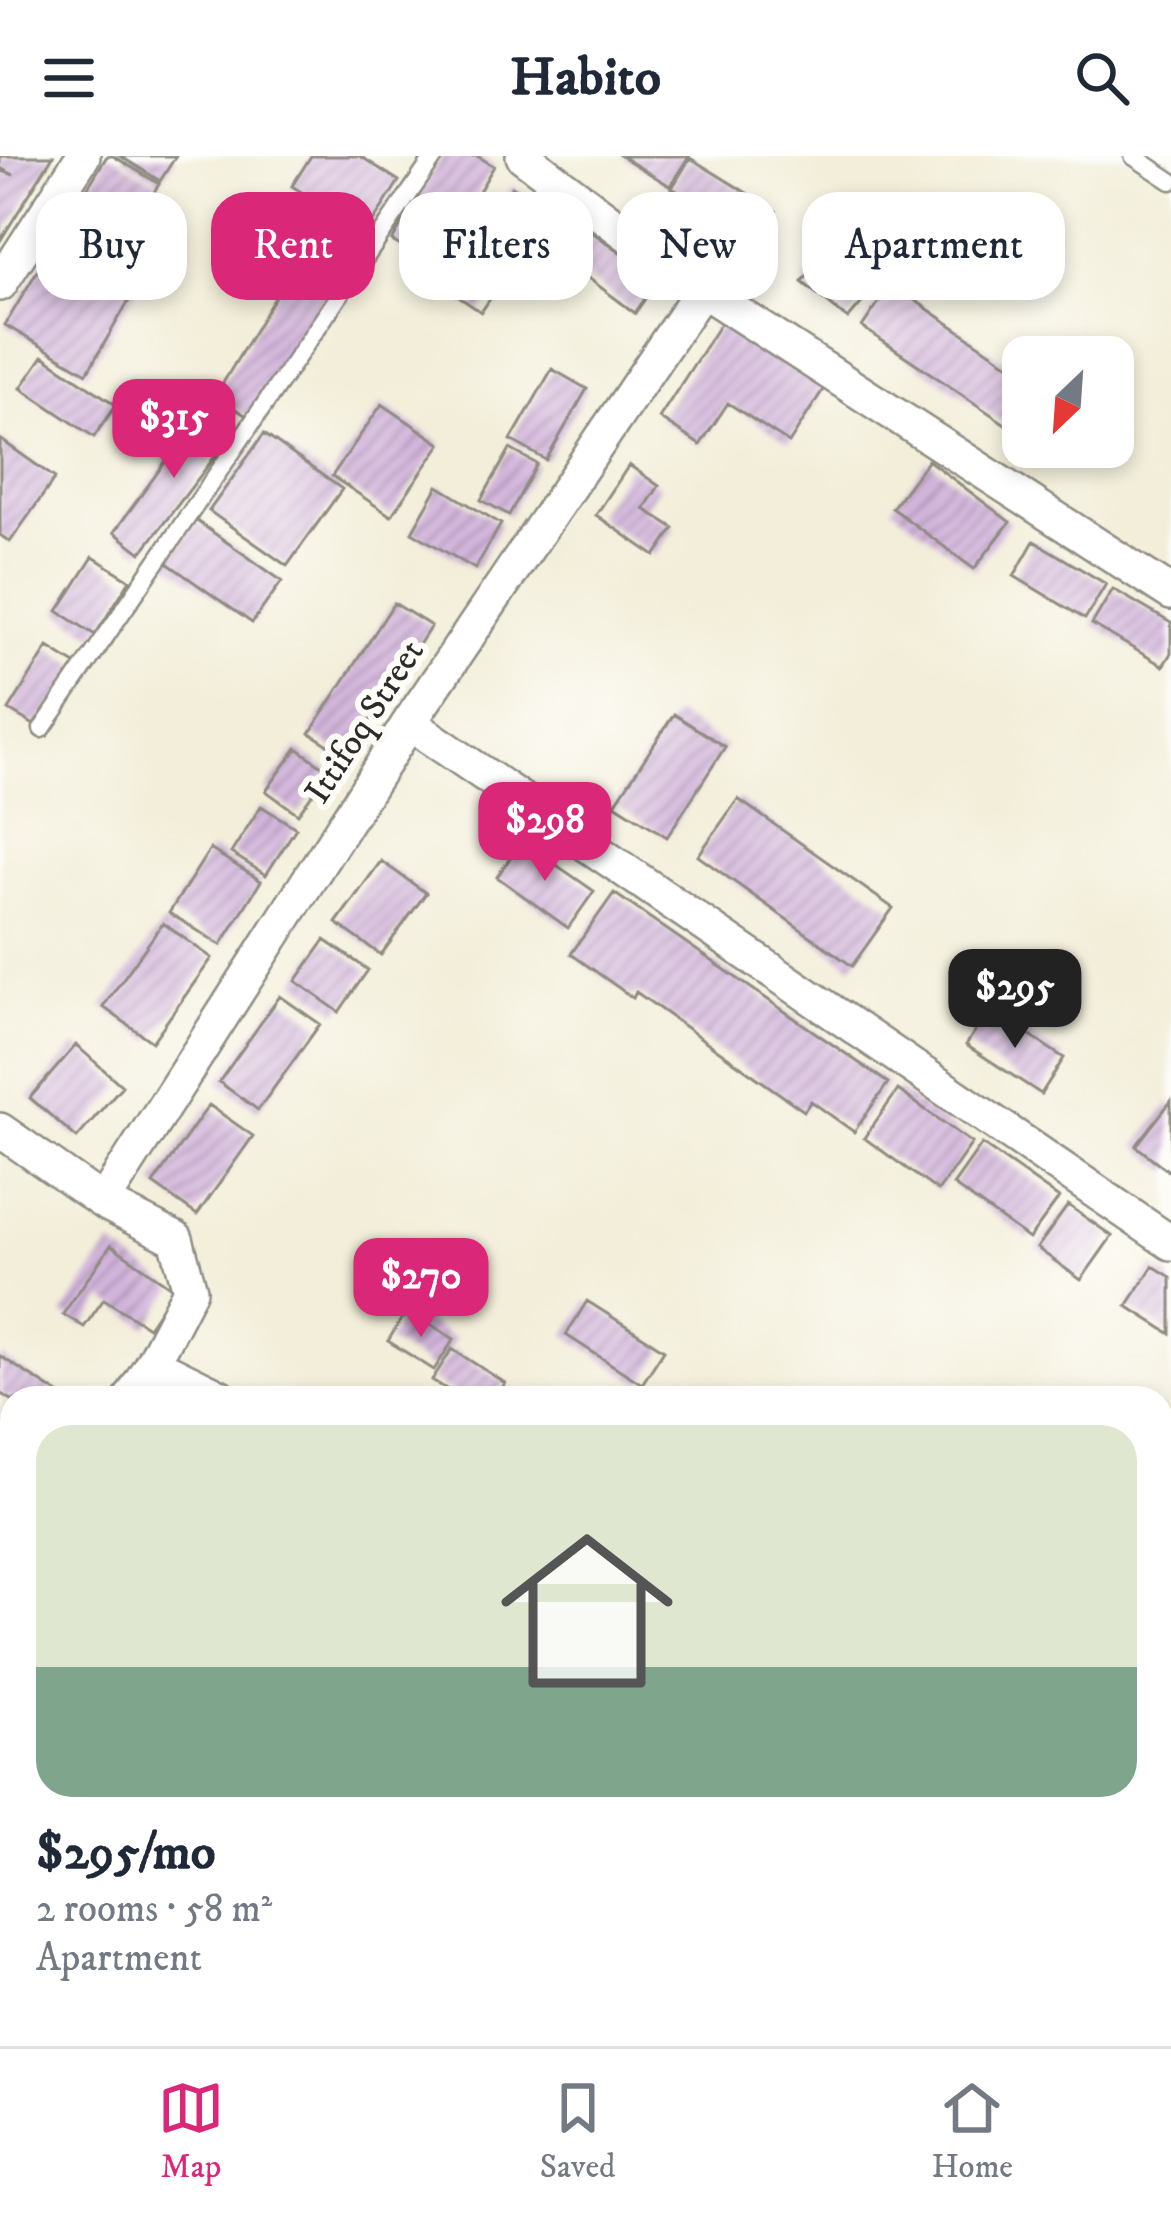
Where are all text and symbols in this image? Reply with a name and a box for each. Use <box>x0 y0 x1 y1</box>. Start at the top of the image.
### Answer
icon: menu <box>36 45 102 111</box>
text: Habito <box>510 45 661 112</box>
icon: search <box>1069 45 1135 111</box>
chip: Buy <box>36 192 187 300</box>
chip: Rent <box>211 192 375 300</box>
chip: Filters <box>399 192 593 300</box>
chip: New <box>617 192 778 300</box>
chip: Apartment <box>802 192 1065 300</box>
north arrow <box>1002 336 1134 468</box>
map controls <box>1002 336 1134 468</box>
pin: $315 <box>103 379 245 481</box>
text: $315 <box>139 393 209 442</box>
street label: Ittifoq Street <box>295 632 435 812</box>
pin: $298 <box>474 782 616 884</box>
text: $298 <box>505 796 585 845</box>
pin: $295 <box>944 949 1086 1051</box>
text: $295 <box>975 963 1055 1012</box>
pin: $270 <box>350 1238 492 1340</box>
text: $270 <box>380 1252 462 1301</box>
icon: home <box>479 1503 695 1719</box>
text: $295/mo <box>36 1821 216 1885</box>
text: 2 rooms · 58 m² <box>36 1885 272 1934</box>
text: Apartment <box>36 1934 202 1983</box>
tab: Map <box>158 2075 224 2188</box>
tab: Saved <box>540 2075 616 2188</box>
tab: Home <box>931 2075 1013 2188</box>

